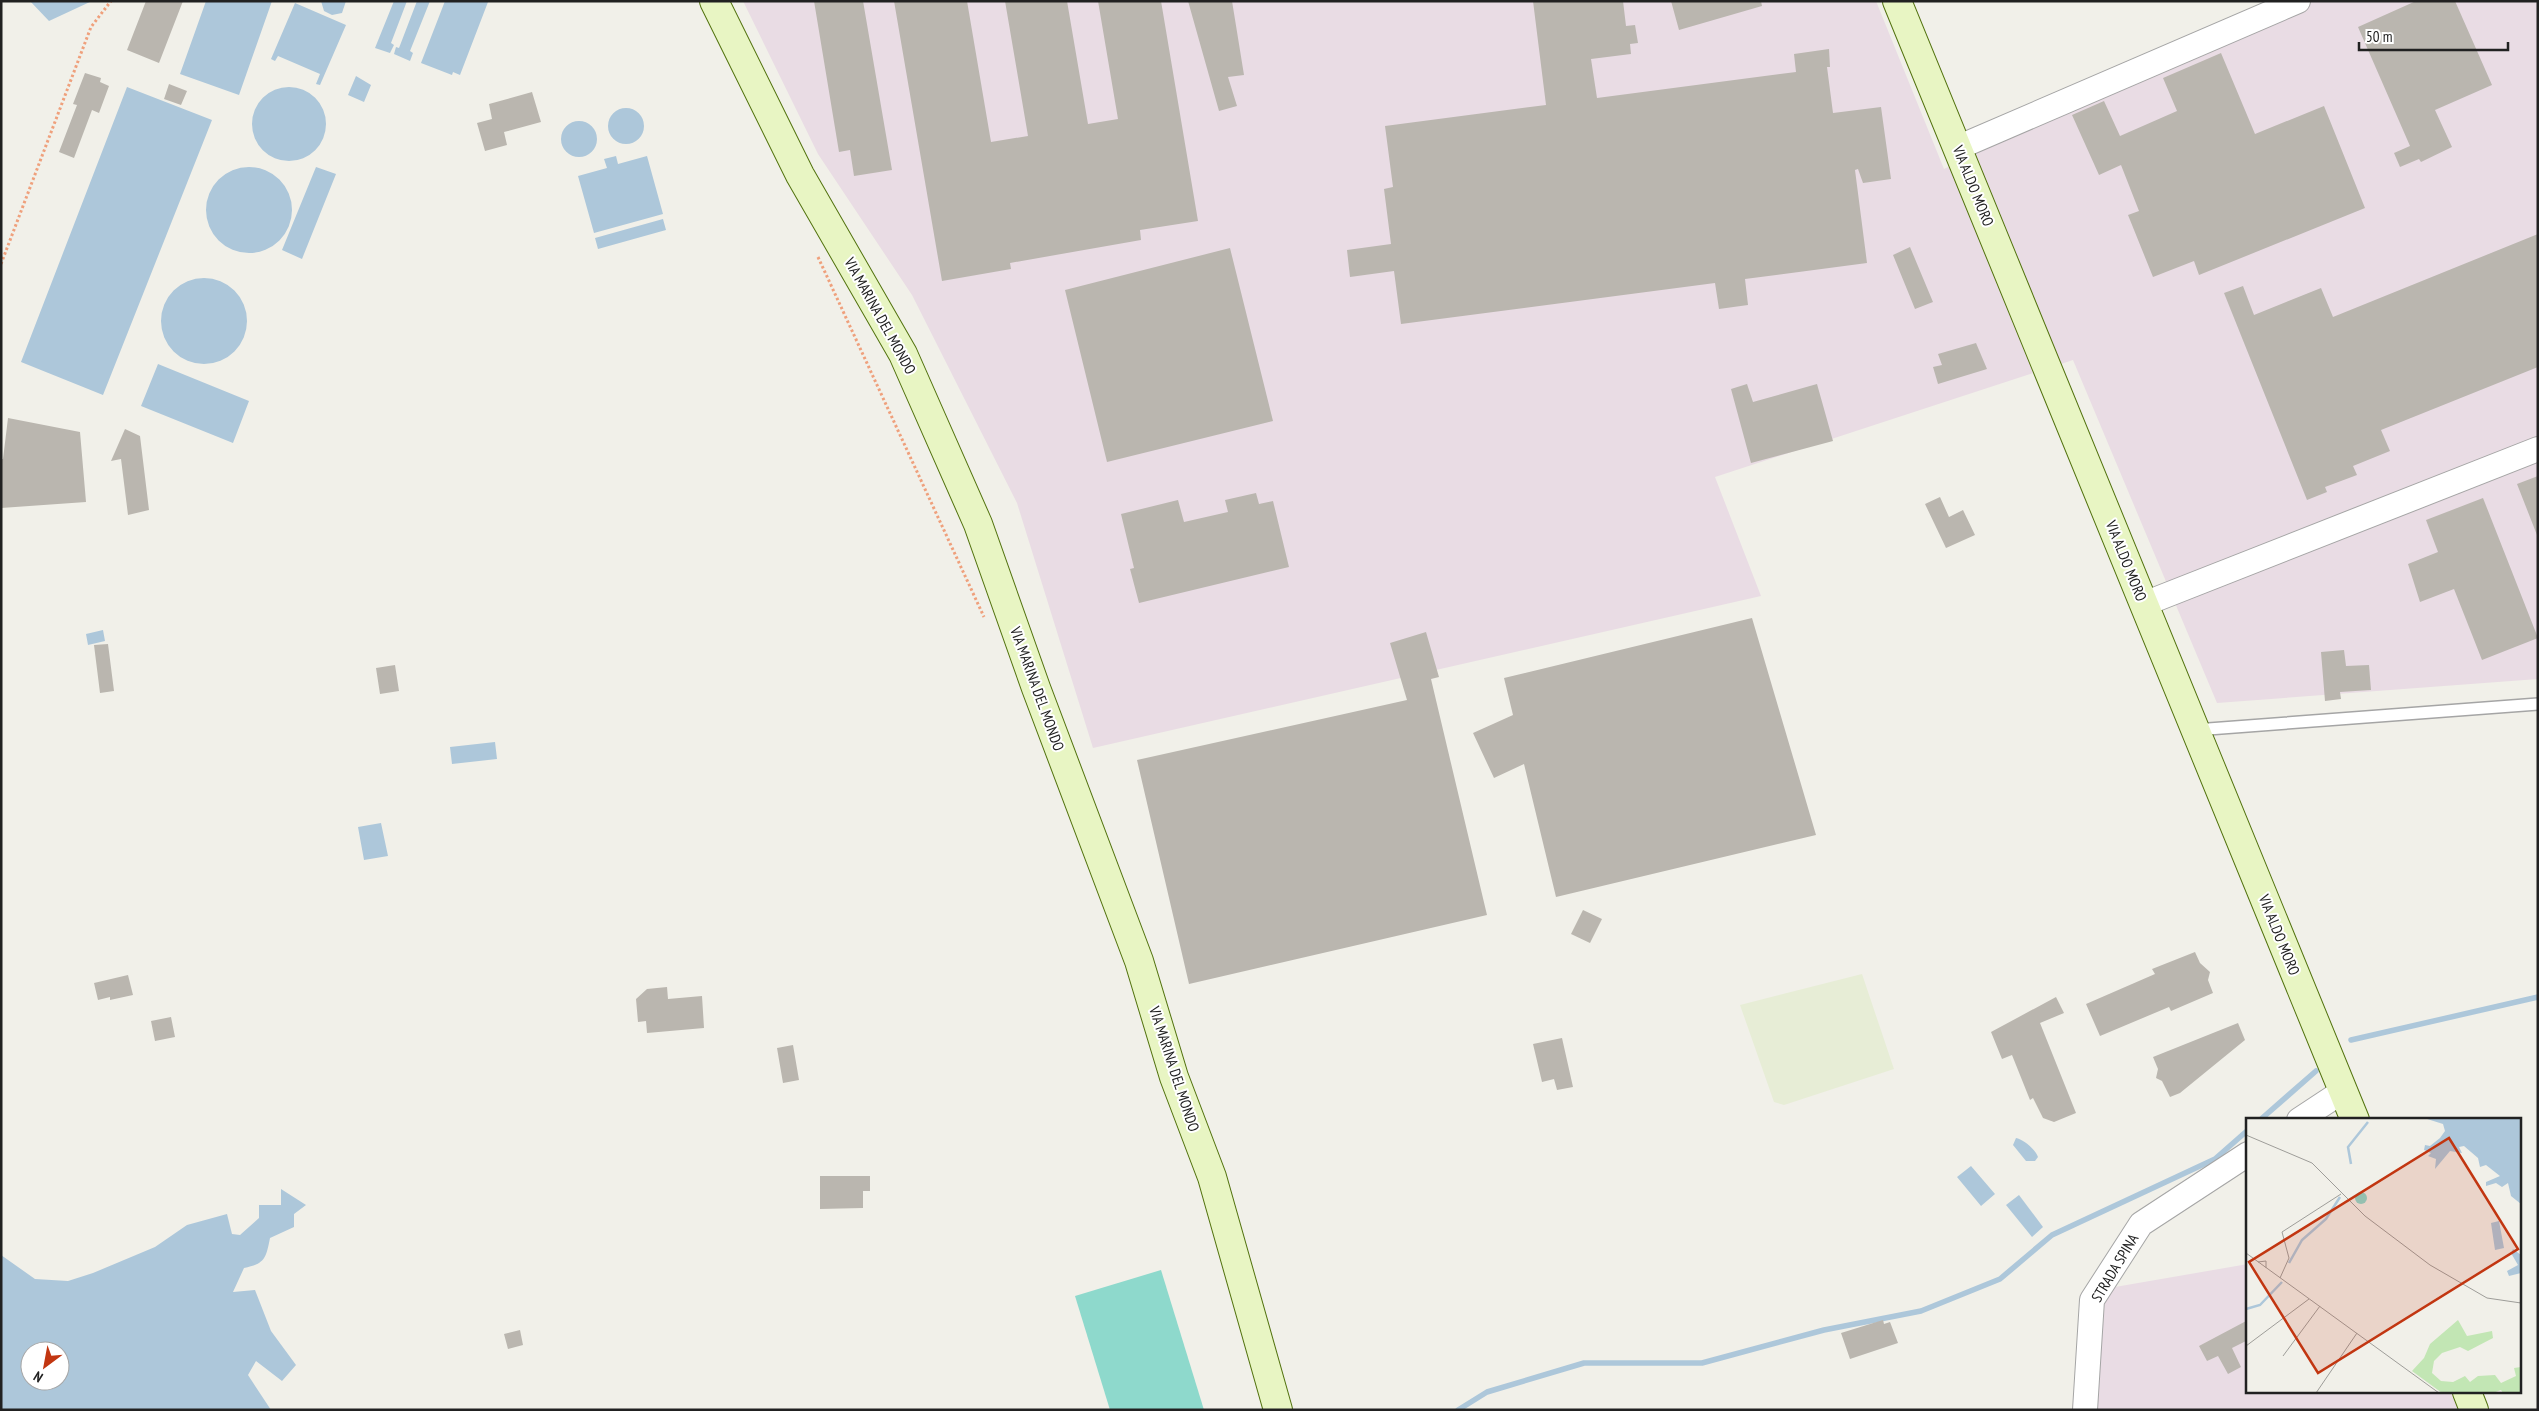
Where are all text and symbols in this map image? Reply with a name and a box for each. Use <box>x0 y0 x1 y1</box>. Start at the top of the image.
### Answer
scale bar <box>2359 20 2508 52</box>
text: 50 m <box>2366 27 2392 46</box>
street label: VIA ALDO MORO <box>1948 142 1998 229</box>
street label: VIA MARINA DEL MONDO <box>840 253 920 377</box>
street label: VIA ALDO MORO <box>2101 517 2151 604</box>
street label: VIA MARINA DEL MONDO <box>1006 623 1069 753</box>
street label: VIA ALDO MORO <box>2254 891 2304 978</box>
street label: VIA MARINA DEL MONDO <box>1145 1003 1204 1134</box>
inset map <box>2246 1118 2522 1394</box>
street label: STRADA SPINA <box>2087 1229 2143 1305</box>
north arrow <box>20 1341 70 1391</box>
text: N <box>30 1367 46 1387</box>

